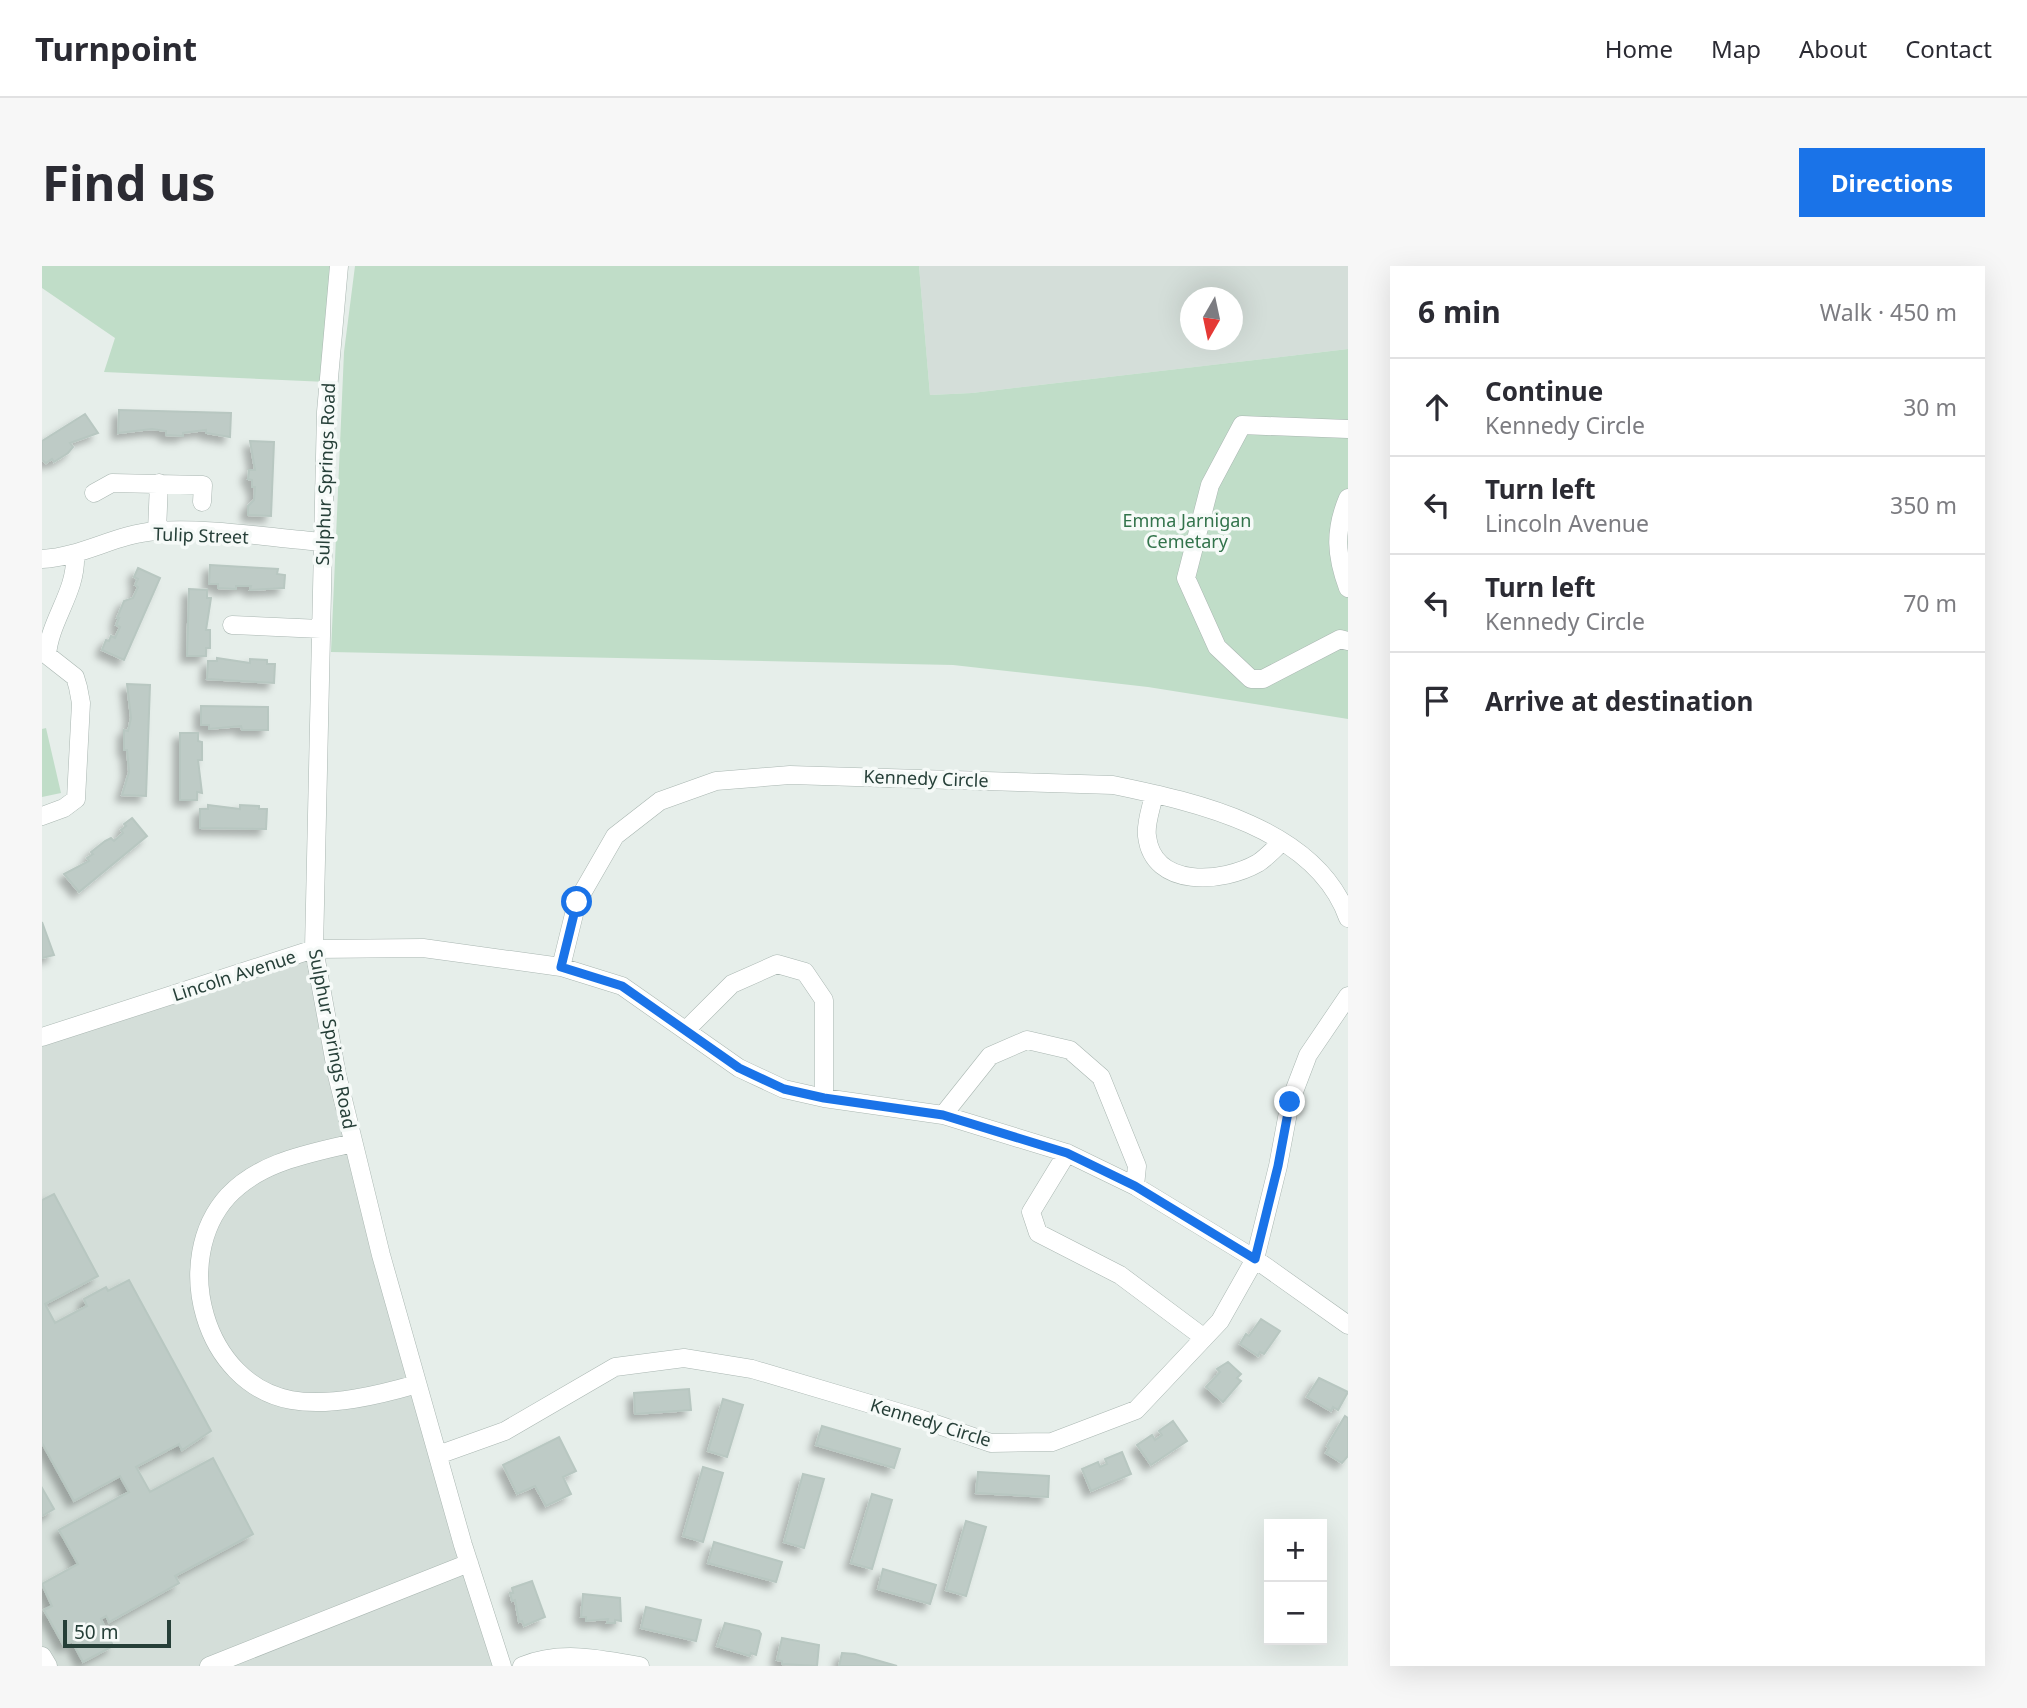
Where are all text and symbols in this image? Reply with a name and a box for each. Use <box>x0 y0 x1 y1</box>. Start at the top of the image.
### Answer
text: Turnpoint <box>35 26 197 71</box>
text: Home <box>1605 32 1673 65</box>
text: Map <box>1711 32 1761 65</box>
text: About <box>1799 32 1867 65</box>
text: Contact <box>1905 32 1992 65</box>
button: Directions <box>1799 148 1985 217</box>
text: Find us <box>42 149 216 215</box>
north arrow <box>1180 287 1243 350</box>
text: 6 min <box>1418 291 1501 332</box>
text: Walk · 450 m <box>1820 296 1957 328</box>
text: Continue <box>1485 373 1603 409</box>
street label: Sulphur Springs Road <box>310 382 340 566</box>
icon: ahead <box>1418 388 1456 426</box>
text: 30 m <box>1903 391 1957 423</box>
text: Kennedy Circle <box>1485 409 1645 441</box>
text: Turn left <box>1485 471 1596 507</box>
icon: left <box>1418 486 1456 524</box>
text: 350 m <box>1890 489 1957 521</box>
text: Lincoln Avenue <box>1485 507 1649 539</box>
park label: Emma Jarnigan Cemetary <box>1123 508 1251 553</box>
street label: Tulip Street <box>153 521 250 549</box>
text: Turn left <box>1485 569 1596 605</box>
icon: left <box>1418 584 1456 622</box>
text: 70 m <box>1903 587 1957 619</box>
text: Kennedy Circle <box>1485 605 1645 637</box>
icon: arrive <box>1418 682 1456 720</box>
text: Arrive at destination <box>1485 683 1754 719</box>
street label: Kennedy Circle <box>863 764 989 792</box>
route start <box>561 886 592 917</box>
street label: Lincoln Avenue <box>169 944 299 1006</box>
street label: Sulphur Springs Road <box>304 947 362 1131</box>
route end <box>1274 1086 1305 1117</box>
street label: Kennedy Circle <box>868 1392 994 1452</box>
map controls <box>1264 1519 1327 1645</box>
button: + <box>1264 1519 1327 1582</box>
button: − <box>1264 1582 1327 1645</box>
scale bar <box>63 1617 172 1649</box>
text: 50 m <box>74 1619 118 1645</box>

